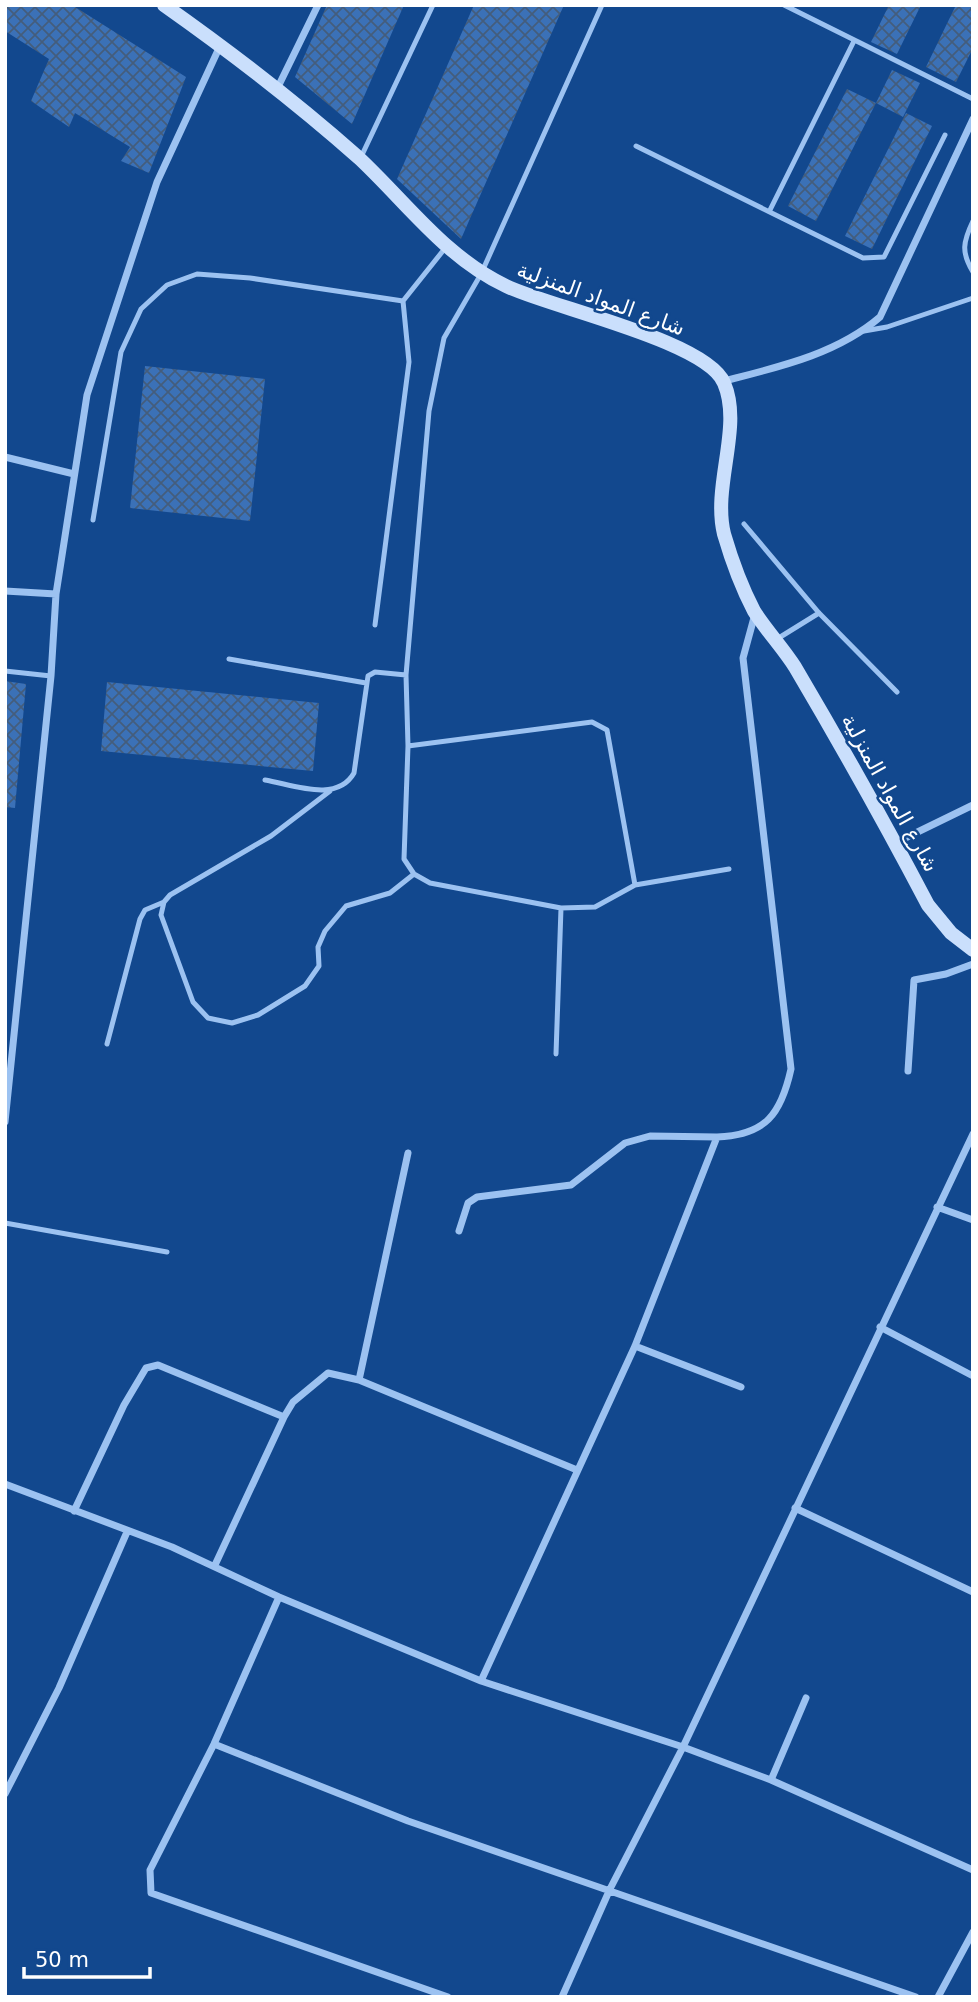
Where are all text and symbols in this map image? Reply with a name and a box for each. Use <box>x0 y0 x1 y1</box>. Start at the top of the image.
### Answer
street label: شارع المواد المنزلية <box>514 258 688 340</box>
street label: شارع المواد المنزلية <box>837 710 943 876</box>
scale bar <box>24 1936 150 1980</box>
text: 50 m <box>35 1948 89 1972</box>

